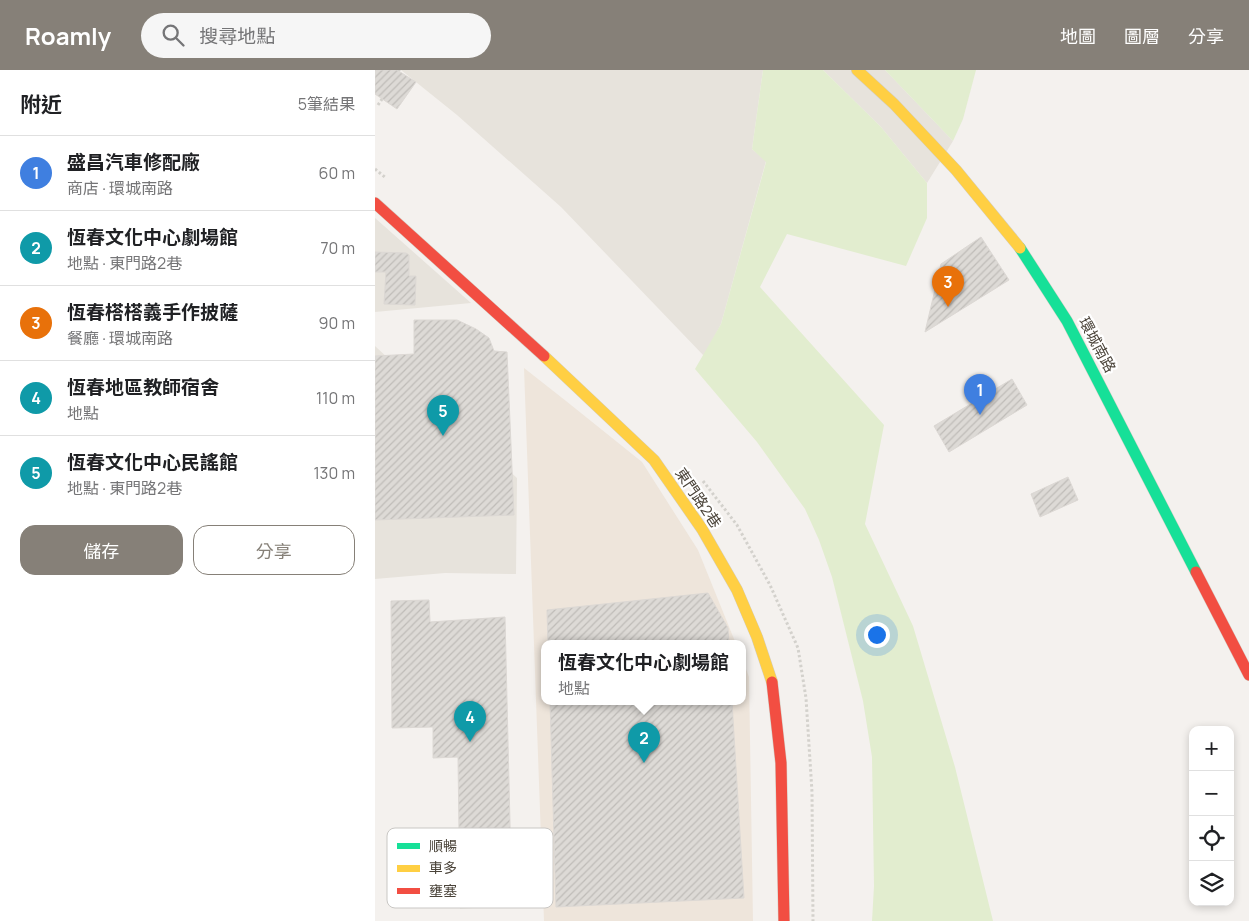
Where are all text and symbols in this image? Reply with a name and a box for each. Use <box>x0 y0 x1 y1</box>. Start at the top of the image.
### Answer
search box <box>141 13 491 58</box>
text: Roamly <box>25 19 111 52</box>
icon: search <box>159 21 187 49</box>
text: 搜尋地點 <box>199 23 275 49</box>
text: 地圖 <box>1060 24 1096 48</box>
text: 圖層 <box>1124 24 1160 48</box>
text: 分享 <box>1188 24 1224 48</box>
text: 附近 <box>20 90 62 118</box>
text: 5筆結果 <box>298 93 355 115</box>
text: 盛昌汽車修配廠 <box>67 149 200 175</box>
text: 1 <box>32 162 40 184</box>
text: 60 m <box>319 162 355 184</box>
text: 商店 · 環城南路 <box>67 177 173 199</box>
text: 恆春文化中心劇場館 <box>67 224 238 250</box>
text: 2 <box>31 237 41 259</box>
text: 70 m <box>320 237 355 259</box>
text: 地點 · 東門路2巷 <box>67 252 182 274</box>
pin: 3 <box>932 266 964 307</box>
text: 恆春榙榙義手作披薩 <box>67 299 238 325</box>
text: 3 <box>31 312 41 334</box>
text: 90 m <box>319 312 355 334</box>
street label: 環城南路 <box>1074 313 1121 376</box>
text: 餐廳 · 環城南路 <box>67 327 173 349</box>
text: 恆春地區教師宿舍 <box>67 374 219 400</box>
pin: 1 <box>964 374 996 415</box>
text: 4 <box>31 387 41 409</box>
text: 110 m <box>316 387 355 409</box>
pin: 5 <box>427 395 459 436</box>
text: 地點 <box>67 402 99 424</box>
text: 恆春文化中心民謠館 <box>67 449 238 475</box>
text: 5 <box>31 462 41 484</box>
text: 130 m <box>313 462 355 484</box>
street label: 東門路2巷 <box>671 463 726 532</box>
text: 地點 · 東門路2巷 <box>67 477 182 499</box>
button: 儲存 <box>20 525 183 575</box>
button: 分享 <box>193 525 355 575</box>
your location <box>864 622 890 648</box>
popup <box>541 640 746 705</box>
text: 恆春文化中心劇場館 <box>558 649 729 675</box>
text: 地點 <box>558 677 590 699</box>
pin: 4 <box>454 701 486 742</box>
pin: 2 <box>628 722 660 763</box>
map controls <box>1189 726 1234 906</box>
button: + <box>1189 726 1234 771</box>
button: − <box>1189 771 1234 816</box>
button: locate <box>1189 816 1234 861</box>
legend <box>387 828 553 908</box>
text: 順暢 <box>429 836 457 855</box>
text: 車多 <box>429 858 457 877</box>
button: layers <box>1189 861 1234 906</box>
text: 壅塞 <box>429 881 457 900</box>

